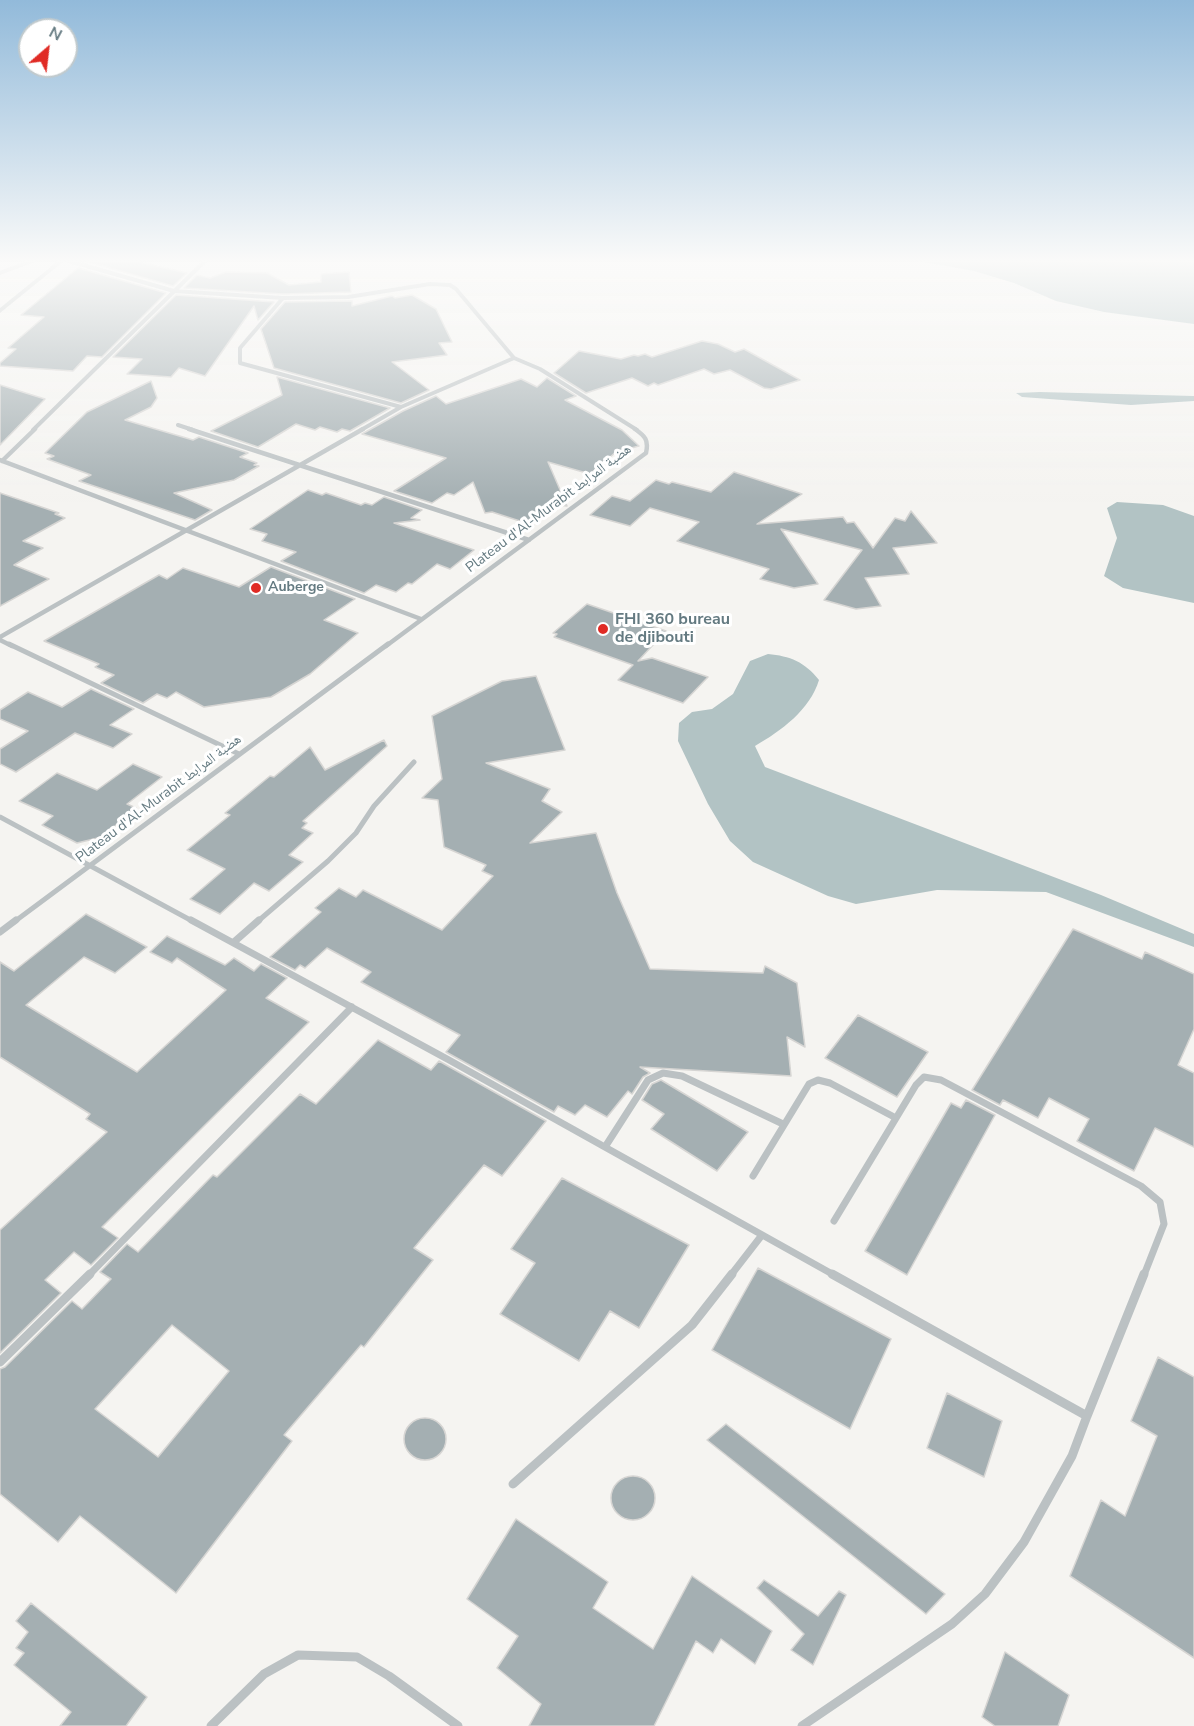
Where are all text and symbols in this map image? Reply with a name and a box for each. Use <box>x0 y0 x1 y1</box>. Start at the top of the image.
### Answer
north arrow <box>18 18 78 78</box>
text: N <box>45 21 66 46</box>
street label: Plateau d'Al-Murabit هضبة المرابط <box>463 441 635 577</box>
place label: Auberge <box>268 580 324 596</box>
marker: Auberge <box>249 581 263 595</box>
place label: FHI 360 bureau de djibouti <box>615 610 730 648</box>
marker: FHI 360 bureau de djibouti <box>596 622 610 636</box>
street label: Plateau d'Al-Murabit هضبة المرابط <box>73 731 245 867</box>

